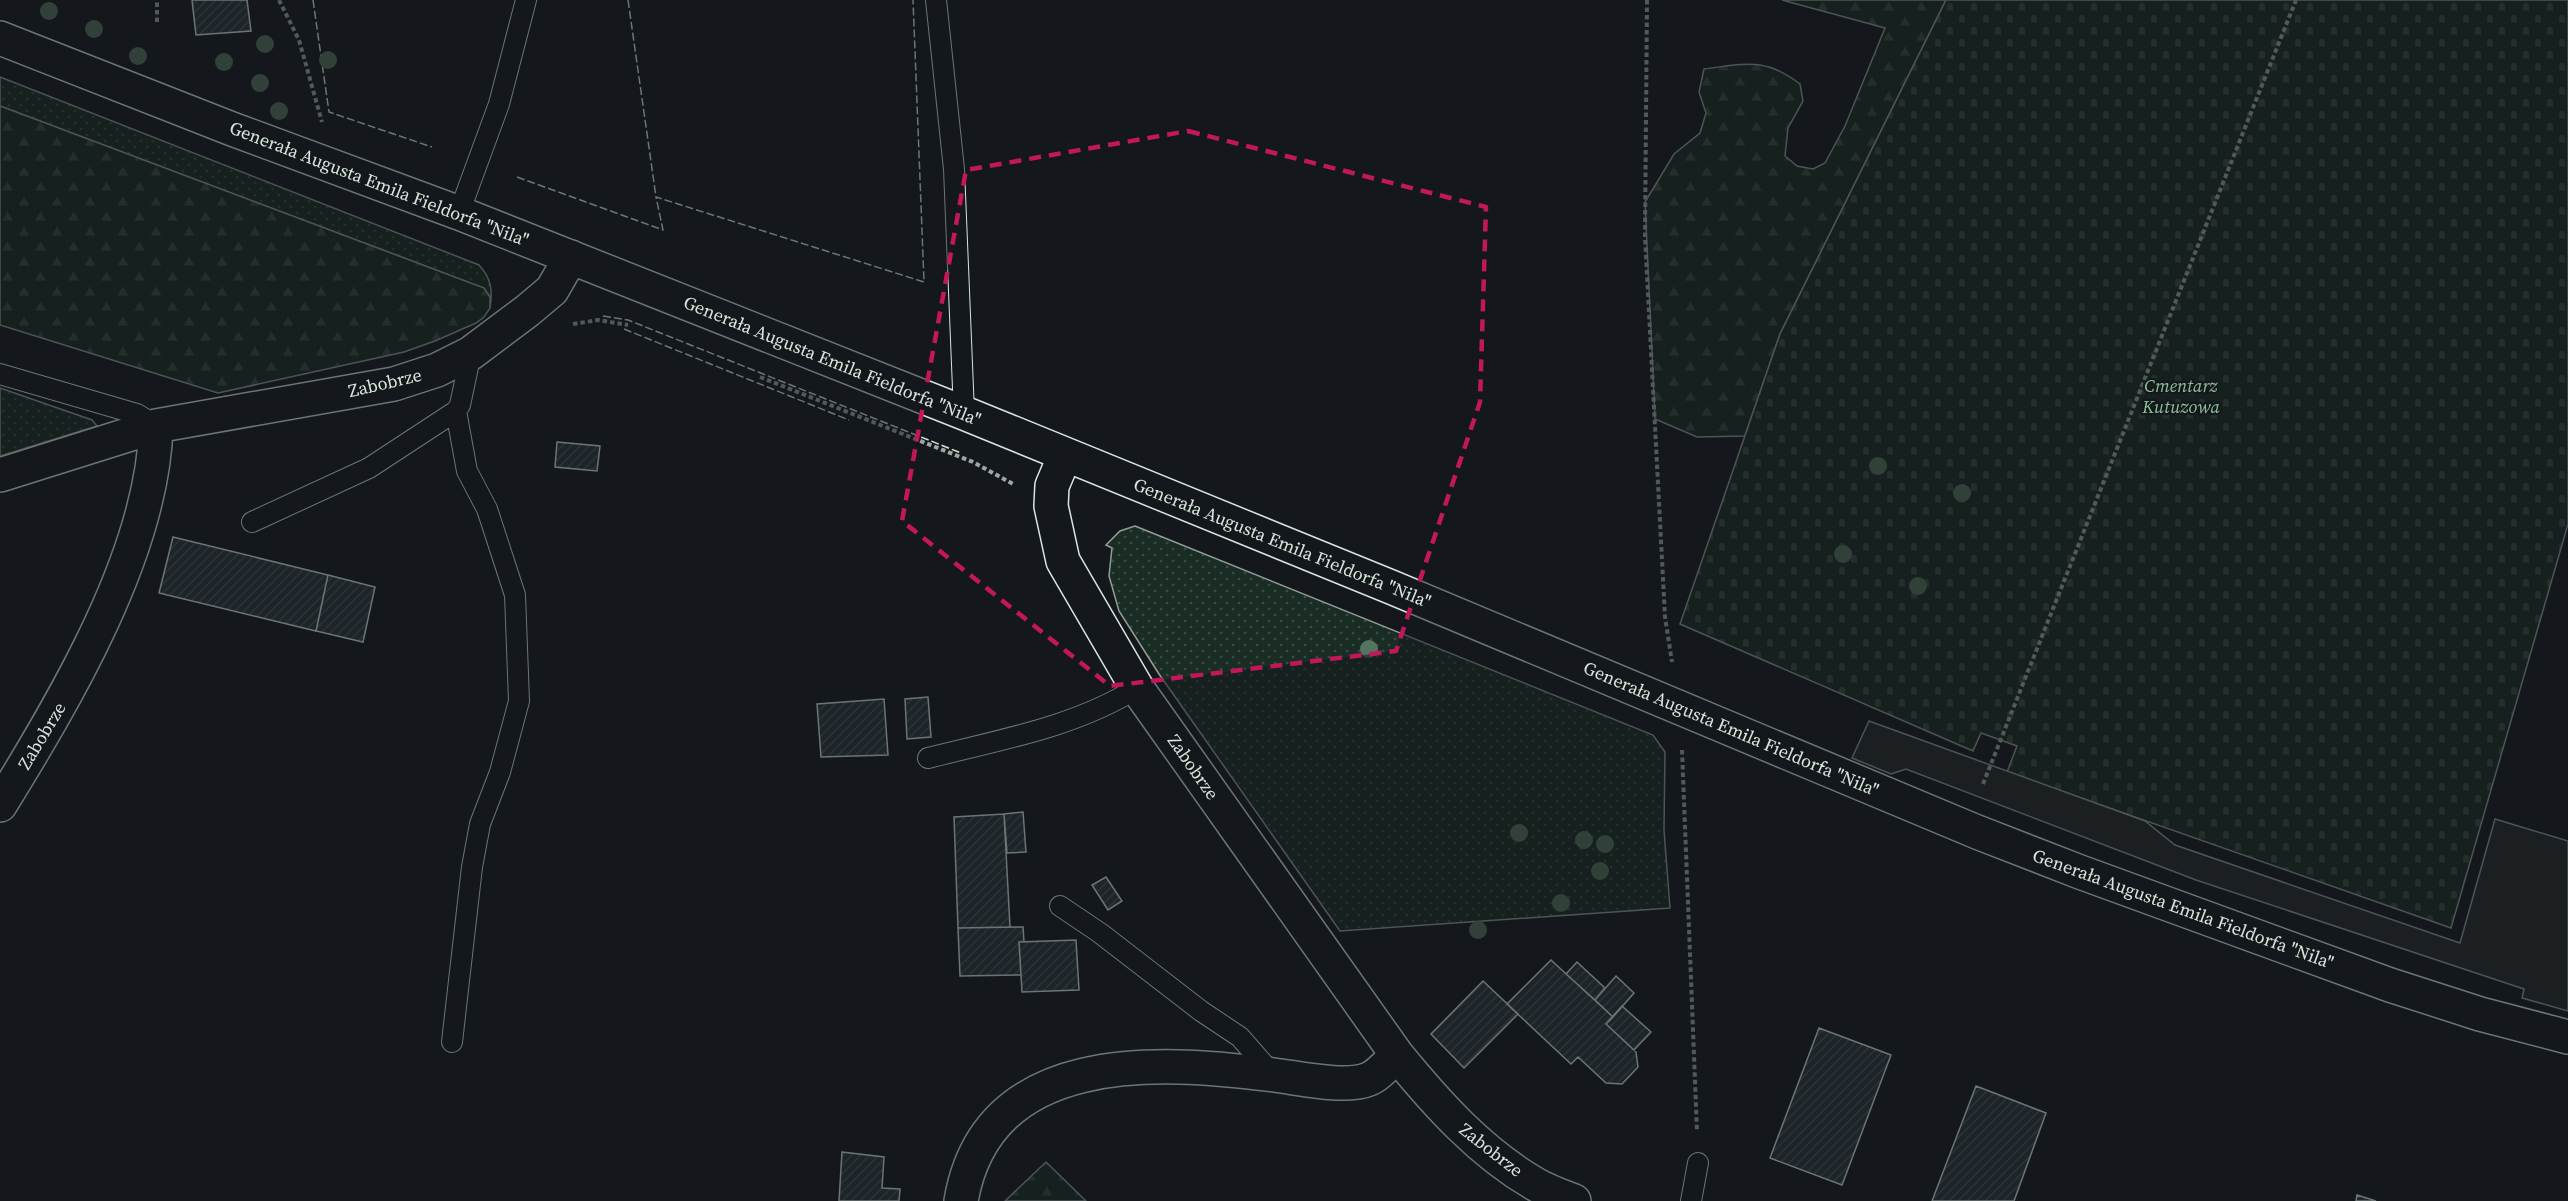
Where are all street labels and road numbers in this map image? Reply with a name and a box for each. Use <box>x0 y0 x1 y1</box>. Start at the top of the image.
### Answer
street label: Generała Augusta Emila Fieldorfa "Nila" <box>226 115 532 252</box>
street label: Generała Augusta Emila Fieldorfa "Nila" <box>680 289 984 432</box>
street label: Zabobrze <box>346 362 424 403</box>
street label: Generała Augusta Emila Fieldorfa "Nila" <box>1130 471 1434 614</box>
street label: Generała Augusta Emila Fieldorfa "Nila" <box>1580 655 1883 802</box>
street label: Zabobrze <box>12 697 71 774</box>
street label: Zabobrze <box>1162 729 1225 804</box>
street label: Generała Augusta Emila Fieldorfa "Nila" <box>2029 842 2337 975</box>
street label: Zabobrze <box>1454 1117 1528 1182</box>

